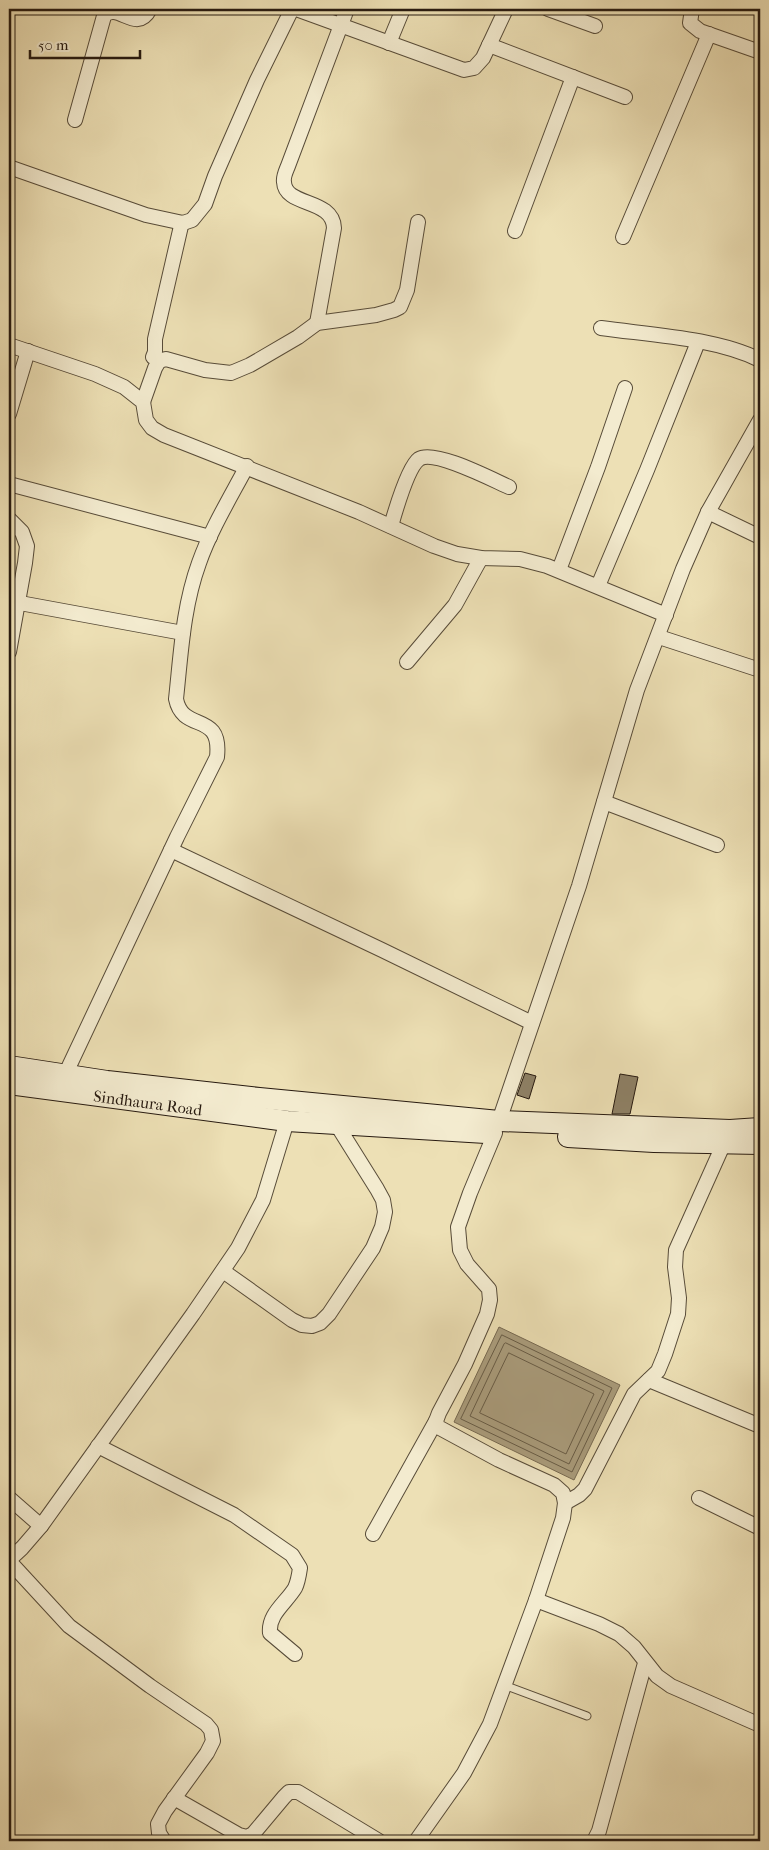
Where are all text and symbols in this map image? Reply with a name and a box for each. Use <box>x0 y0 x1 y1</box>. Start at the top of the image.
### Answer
scale bar <box>30 28 140 60</box>
text: 50 m <box>38 36 69 54</box>
street label: Sindhaura Road <box>92 1086 204 1120</box>

